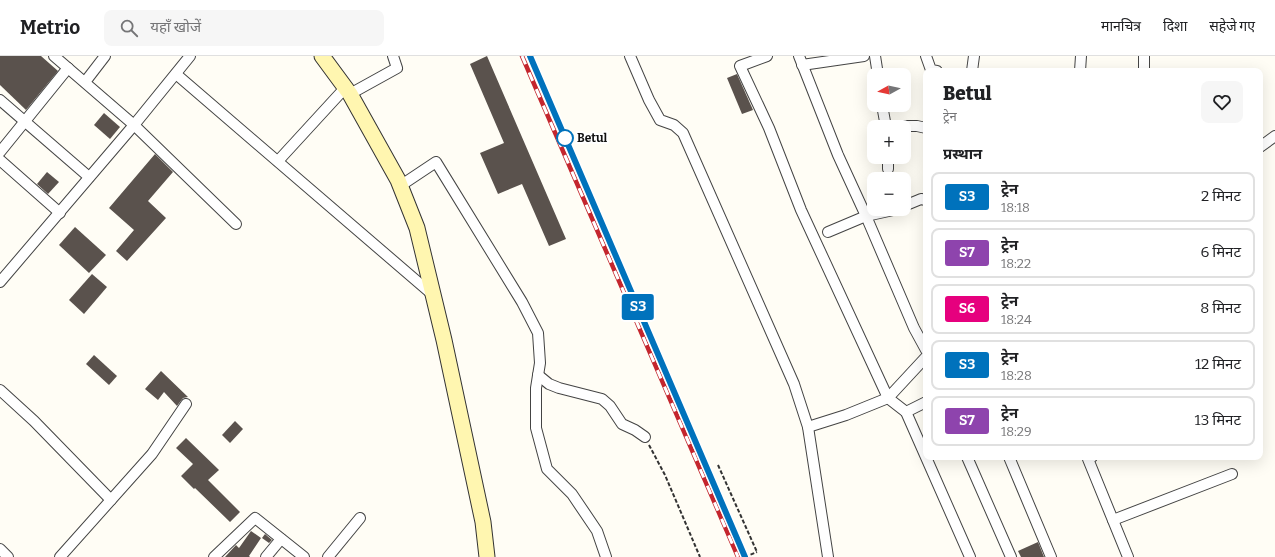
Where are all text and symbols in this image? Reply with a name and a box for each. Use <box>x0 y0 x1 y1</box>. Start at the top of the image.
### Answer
search box <box>104 10 384 46</box>
text: Metrio <box>20 16 80 39</box>
icon: search <box>118 17 140 39</box>
text: यहाँ खोजें <box>150 18 201 36</box>
text: मानचित्र <box>1101 18 1141 35</box>
text: दिशा <box>1163 18 1187 35</box>
text: सहेजे गए <box>1209 18 1255 35</box>
north arrow <box>867 68 911 112</box>
map controls <box>867 68 911 216</box>
button: heart <box>1201 81 1243 123</box>
text: Betul <box>943 82 992 105</box>
text: ट्रेन <box>943 109 957 124</box>
button: + <box>867 120 911 164</box>
marker: Betul <box>556 129 574 147</box>
place label: Betul <box>577 131 608 145</box>
text: प्रस्थान <box>943 145 982 163</box>
button: − <box>867 172 911 216</box>
text: ट्रेन <box>1001 180 1018 198</box>
text: 2 मिनट <box>1201 187 1241 205</box>
text: S3 <box>959 188 975 205</box>
text: 18:18 <box>1001 200 1030 215</box>
text: ट्रेन <box>1001 236 1018 254</box>
text: 6 मिनट <box>1200 243 1241 261</box>
text: S7 <box>959 244 975 261</box>
text: 18:22 <box>1001 256 1031 271</box>
text: ट्रेन <box>1001 292 1018 310</box>
line badge: S3 <box>620 294 656 320</box>
text: S3 <box>630 298 646 315</box>
text: 8 मिनट <box>1200 299 1241 317</box>
text: S6 <box>959 300 975 317</box>
text: 18:24 <box>1001 312 1032 327</box>
text: ट्रेन <box>1001 348 1018 366</box>
text: 12 मिनट <box>1195 355 1241 373</box>
text: S3 <box>959 356 975 373</box>
text: 18:28 <box>1001 368 1032 383</box>
text: ट्रेन <box>1001 404 1018 422</box>
text: 13 मिनट <box>1195 411 1241 429</box>
text: S7 <box>959 412 975 429</box>
text: 18:29 <box>1001 424 1032 439</box>

